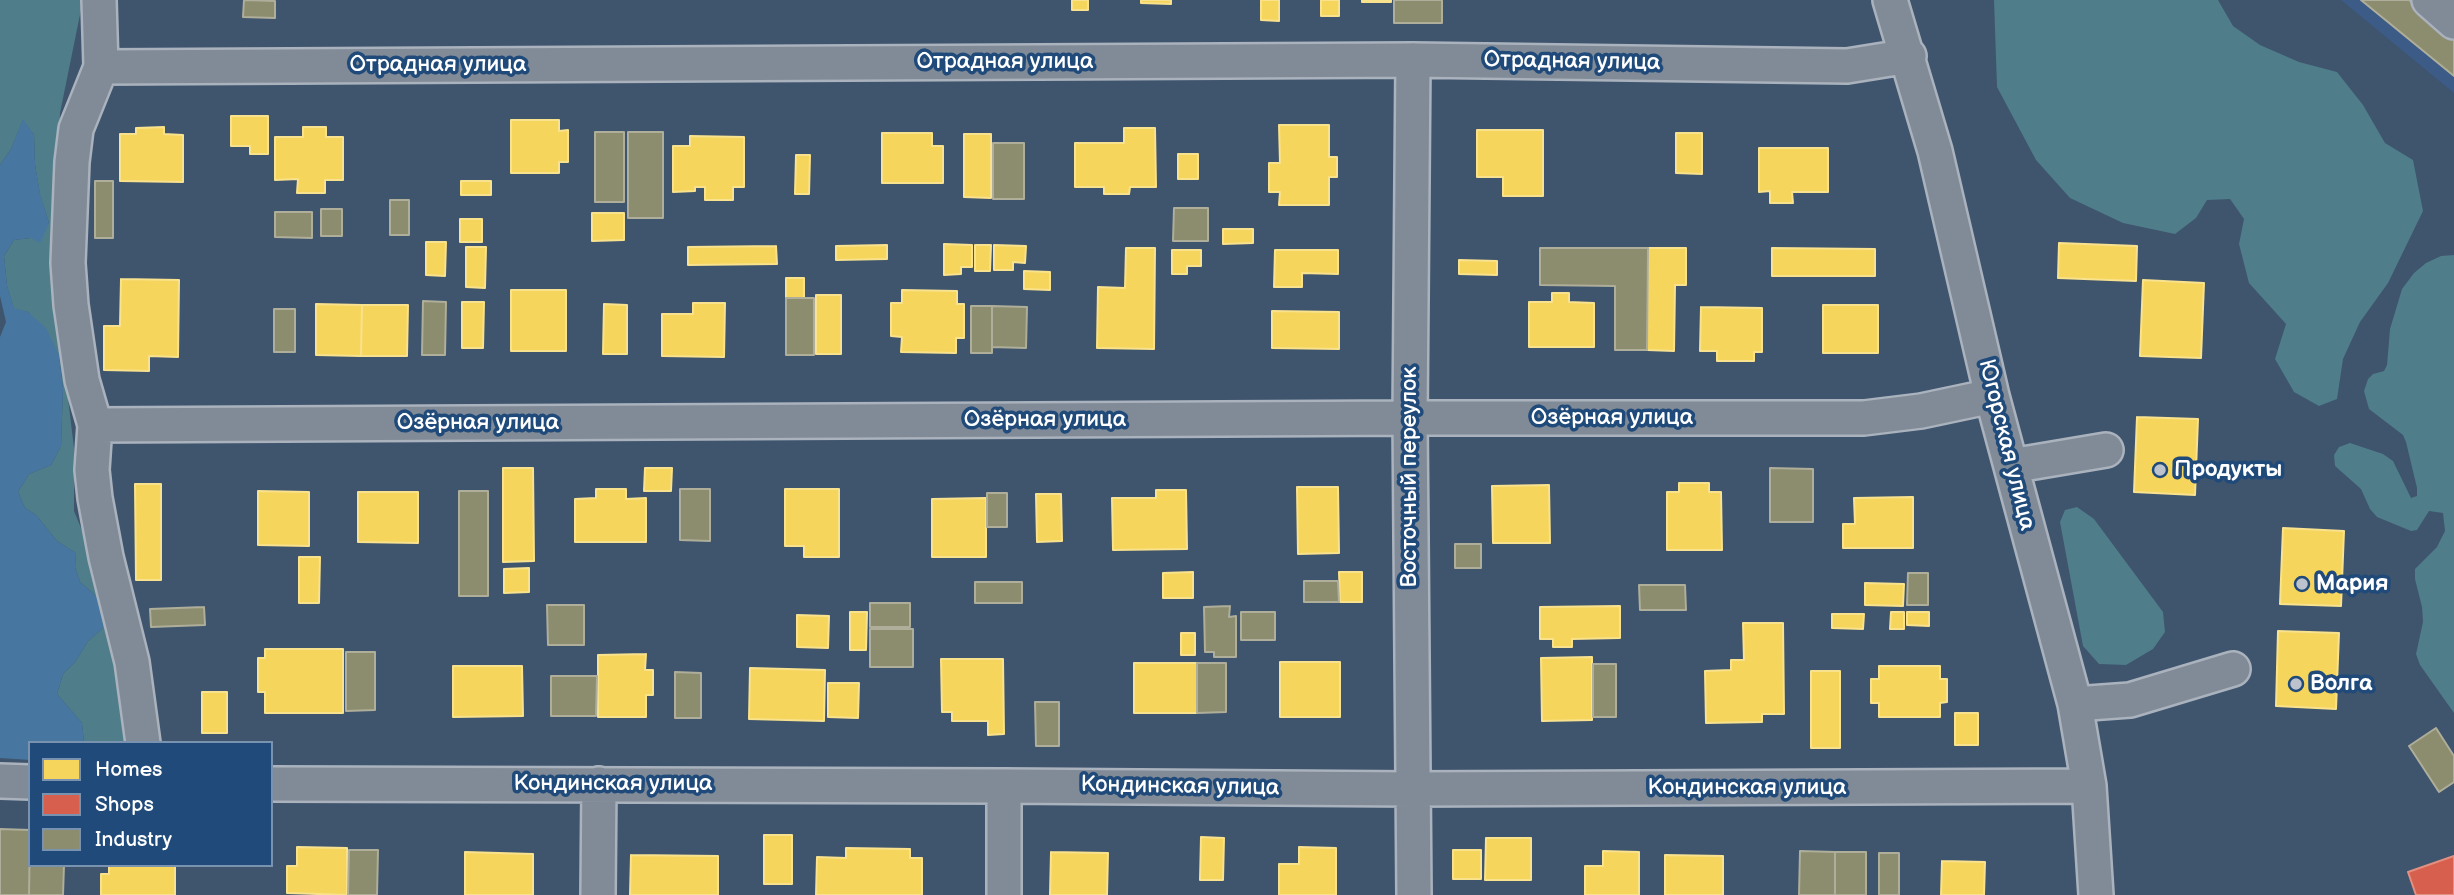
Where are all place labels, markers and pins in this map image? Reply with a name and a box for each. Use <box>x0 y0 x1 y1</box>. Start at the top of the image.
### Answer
place label: Продукты <box>2174 456 2282 484</box>
marker: Продукты <box>2152 462 2168 478</box>
place label: Мария <box>2316 570 2389 598</box>
marker: Мария <box>2294 576 2310 592</box>
place label: Волга <box>2310 670 2372 698</box>
marker: Волга <box>2288 676 2304 692</box>

